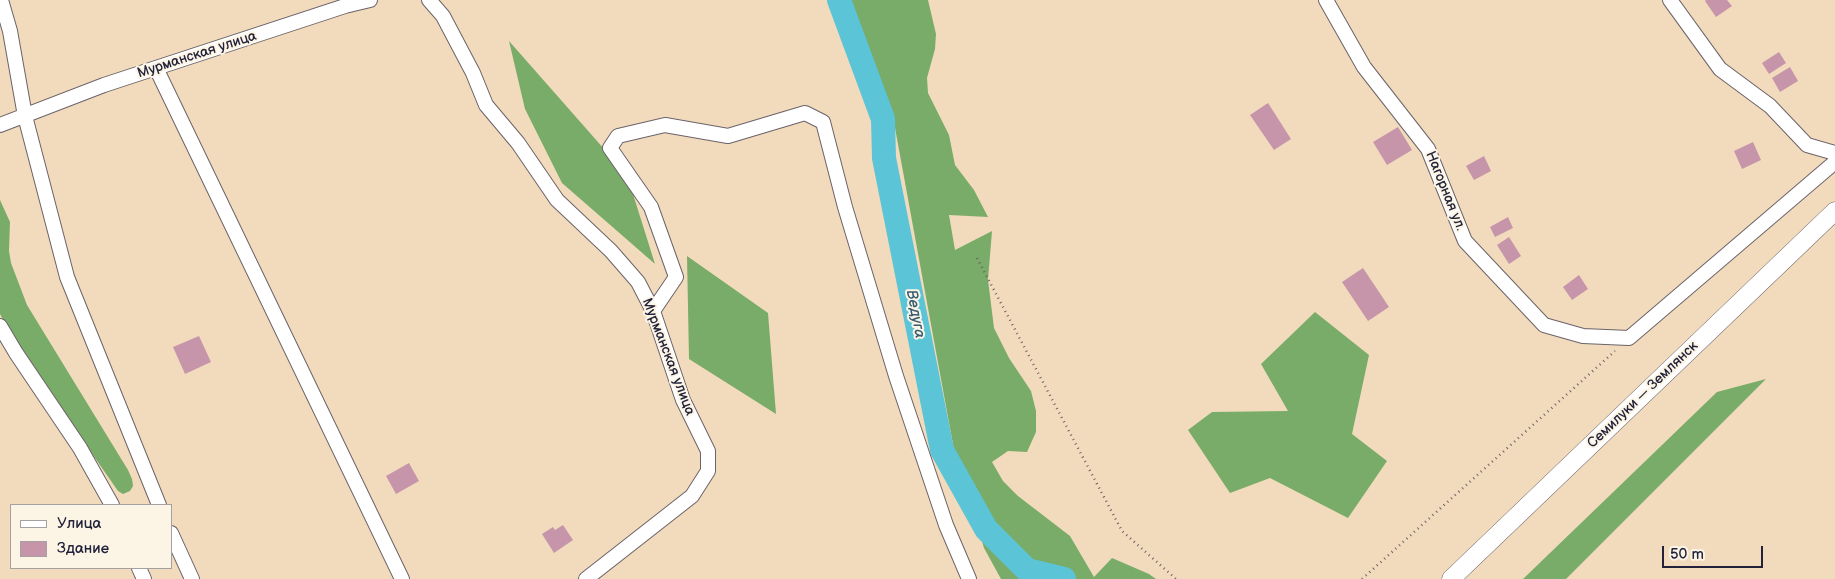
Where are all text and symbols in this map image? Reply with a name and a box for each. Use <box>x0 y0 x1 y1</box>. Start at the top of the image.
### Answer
street label: Мурманская улица <box>135 28 259 82</box>
street label: Нагорная ул. <box>1422 149 1468 233</box>
water label: Ведуга <box>902 288 928 340</box>
street label: Мурманская улица <box>638 296 698 418</box>
street label: Семилуки — Землянск <box>1584 338 1702 452</box>
legend <box>10 504 172 569</box>
text: Улица <box>57 514 101 533</box>
scale bar <box>1665 536 1766 568</box>
text: Здание <box>57 539 109 558</box>
text: 50 m <box>1670 545 1704 564</box>

